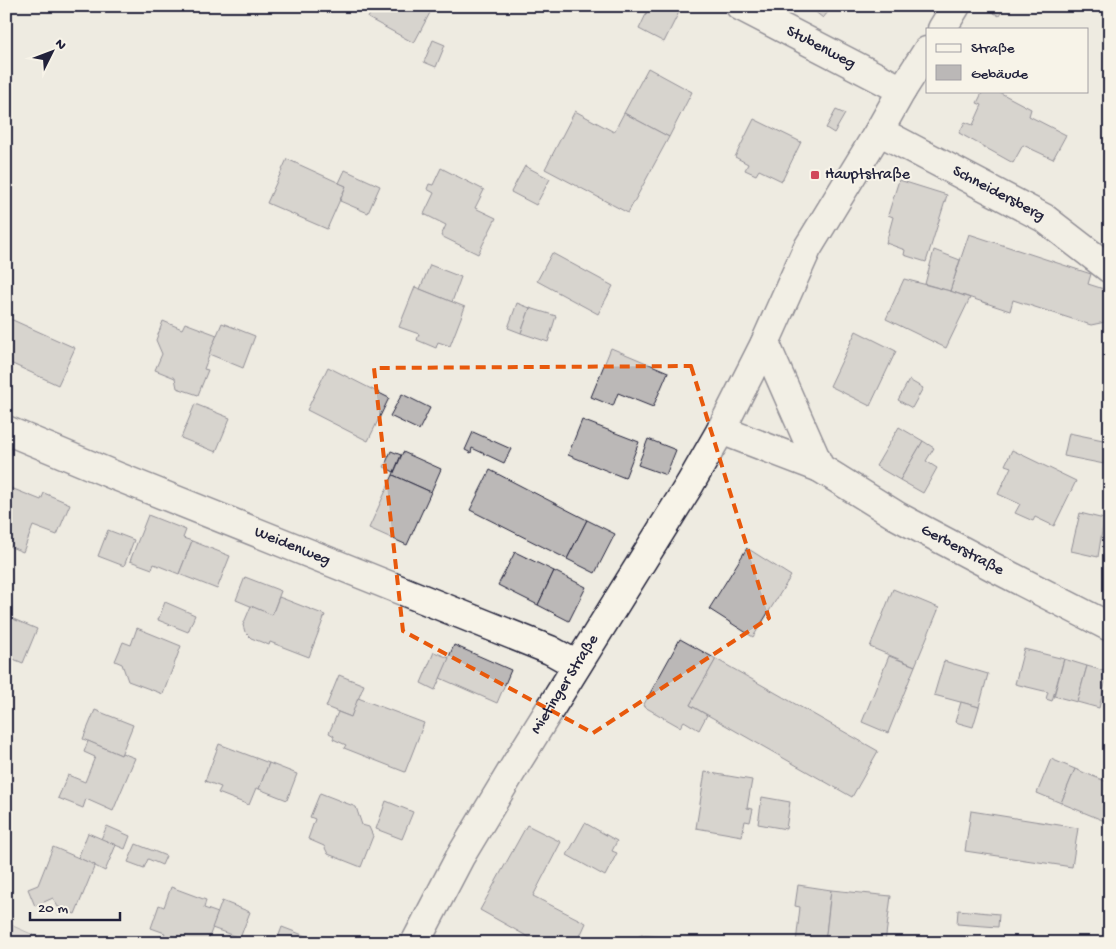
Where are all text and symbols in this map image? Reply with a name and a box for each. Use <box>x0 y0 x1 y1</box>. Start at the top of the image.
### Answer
street label: Stubenweg <box>783 22 859 74</box>
north arrow <box>28 28 78 78</box>
legend <box>926 28 1088 92</box>
text: N <box>50 36 69 54</box>
text: Straße <box>971 40 1015 58</box>
text: Gebäude <box>971 66 1028 84</box>
street label: Schneidersberg <box>949 162 1048 226</box>
place label: Hauptstraße <box>825 166 911 185</box>
marker: Hauptstraße <box>809 169 821 181</box>
street label: Gerberstraße <box>917 521 1008 581</box>
street label: Weidenweg <box>251 523 333 570</box>
street label: Mietinger Straße <box>527 631 604 738</box>
scale bar <box>30 889 120 921</box>
text: 20 m <box>38 900 68 918</box>

